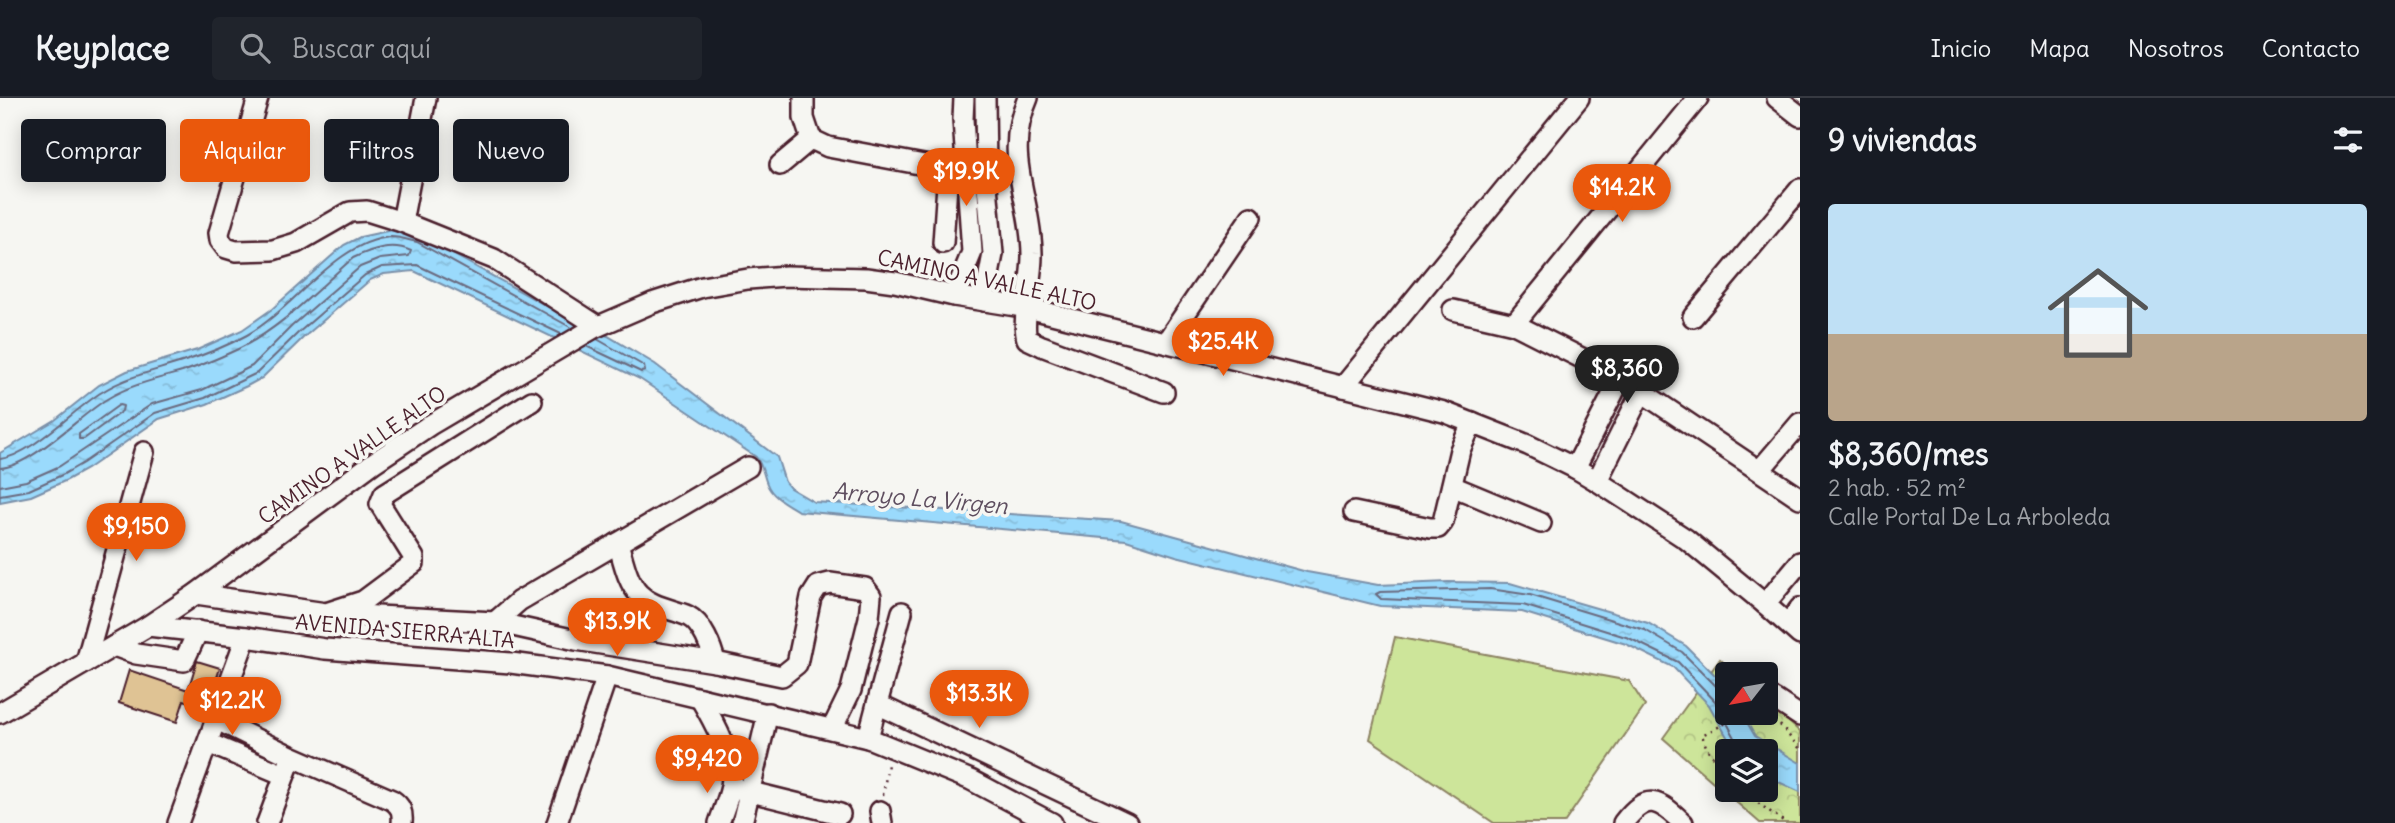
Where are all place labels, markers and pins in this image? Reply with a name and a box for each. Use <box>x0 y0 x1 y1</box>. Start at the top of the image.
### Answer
pin: $19.9K <box>909 148 1023 208</box>
pin: $14.2K <box>1565 164 1679 224</box>
pin: $25.4K <box>1166 318 1280 378</box>
pin: $8,360 <box>1570 345 1684 405</box>
pin: $9,150 <box>79 504 193 563</box>
pin: $13.9K <box>560 598 674 658</box>
pin: $13.3K <box>922 670 1036 730</box>
pin: $12.2K <box>175 678 289 737</box>
pin: $9,420 <box>650 736 764 795</box>

